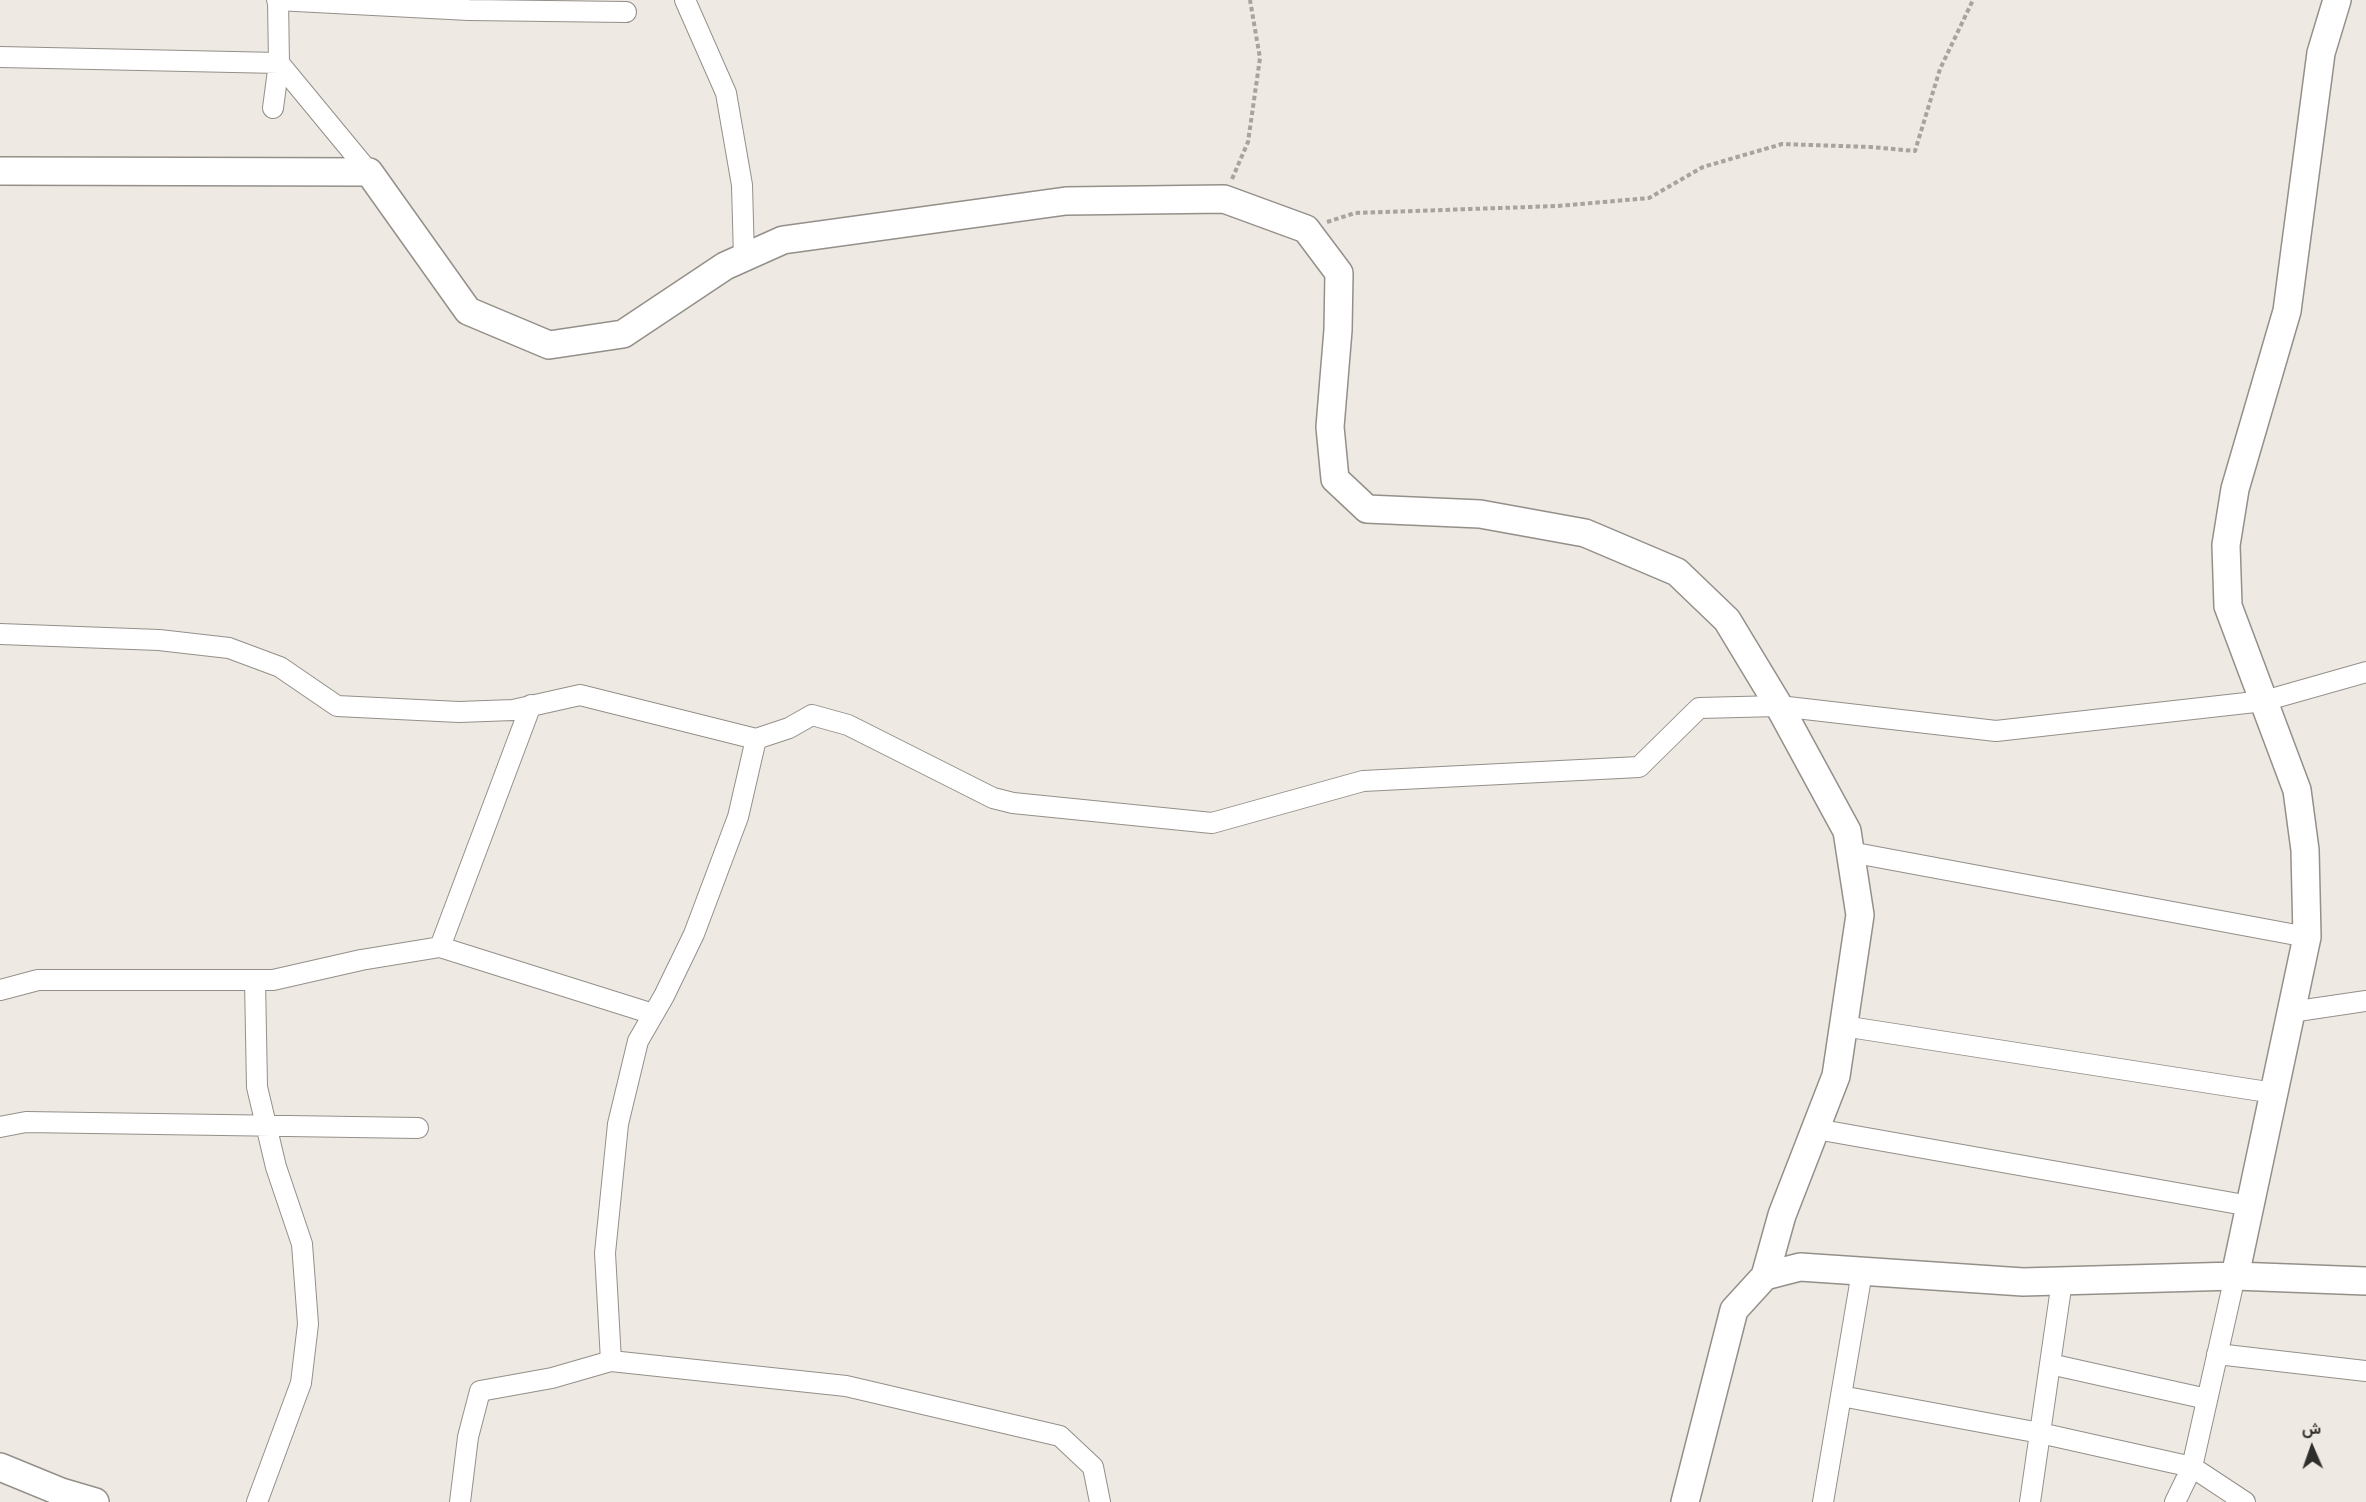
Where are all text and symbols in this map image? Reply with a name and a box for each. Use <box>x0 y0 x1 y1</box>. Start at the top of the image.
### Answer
north arrow <box>2282 1418 2342 1478</box>
text: ش <box>2301 1420 2321 1440</box>

